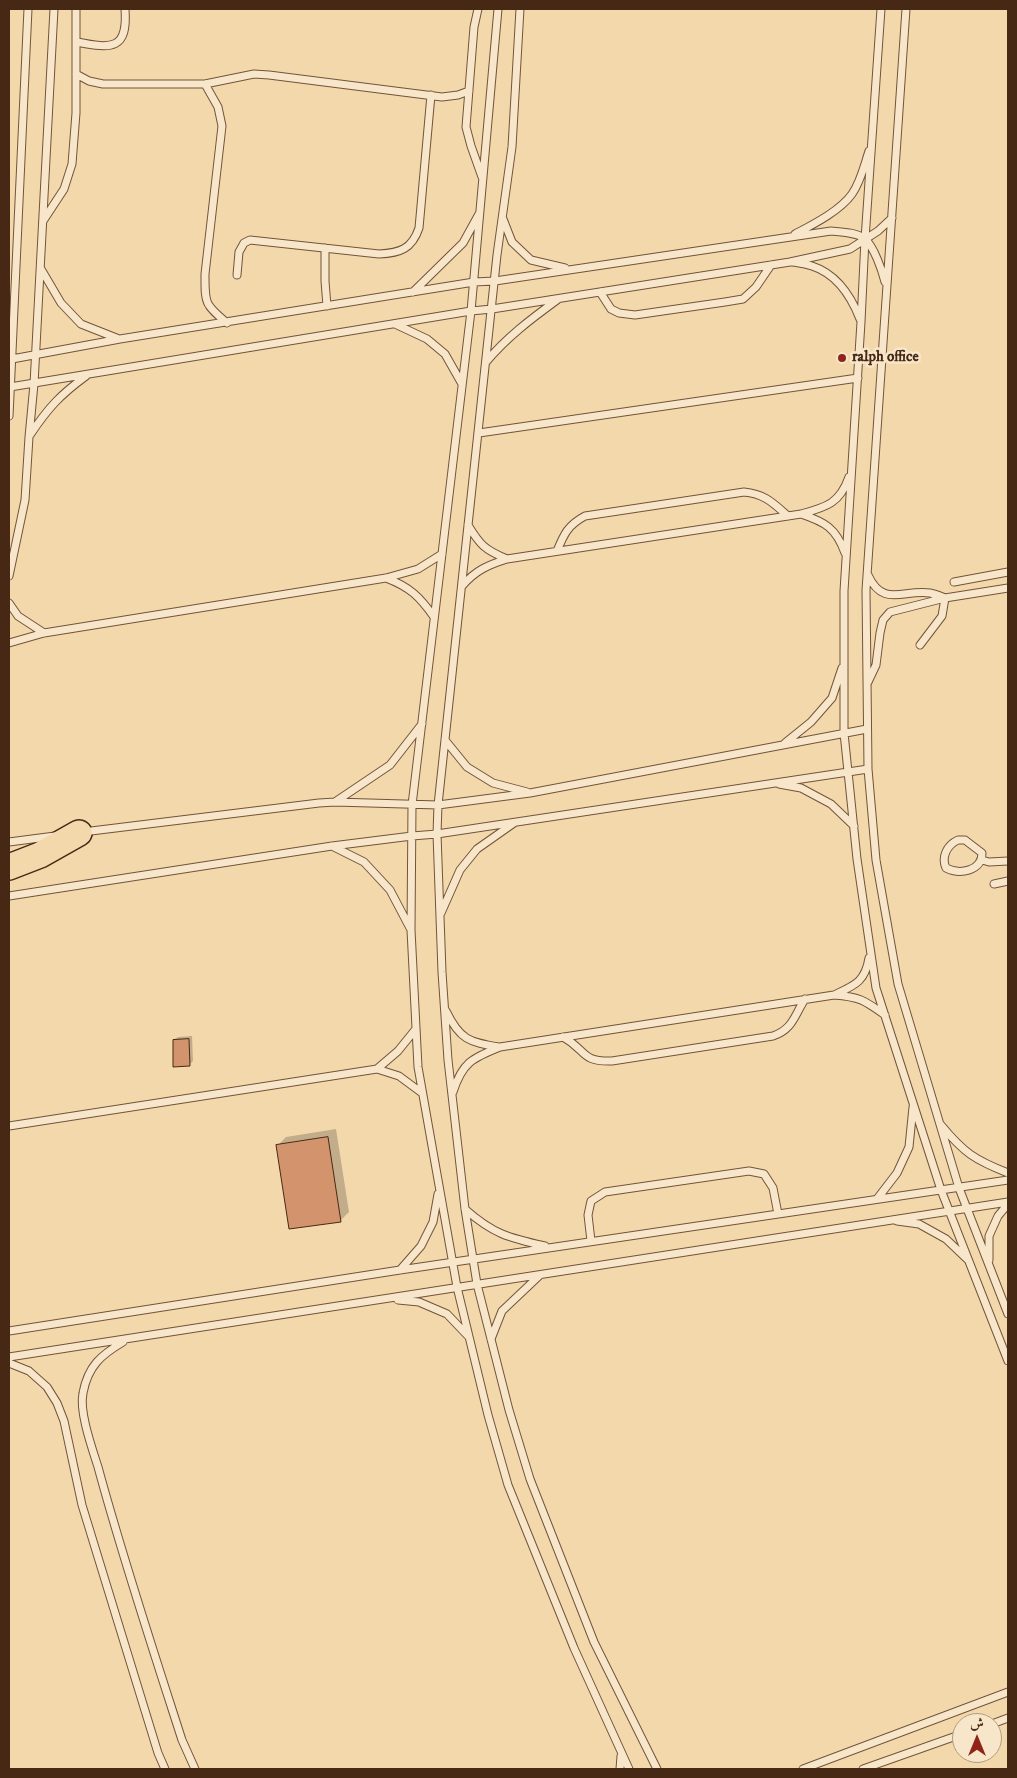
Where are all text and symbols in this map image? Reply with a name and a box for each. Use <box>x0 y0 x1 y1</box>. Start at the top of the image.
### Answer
place label: ralph office <box>852 349 919 367</box>
marker: ralph office <box>836 352 848 364</box>
north arrow <box>952 1713 1002 1763</box>
text: ش <box>970 1715 984 1733</box>

